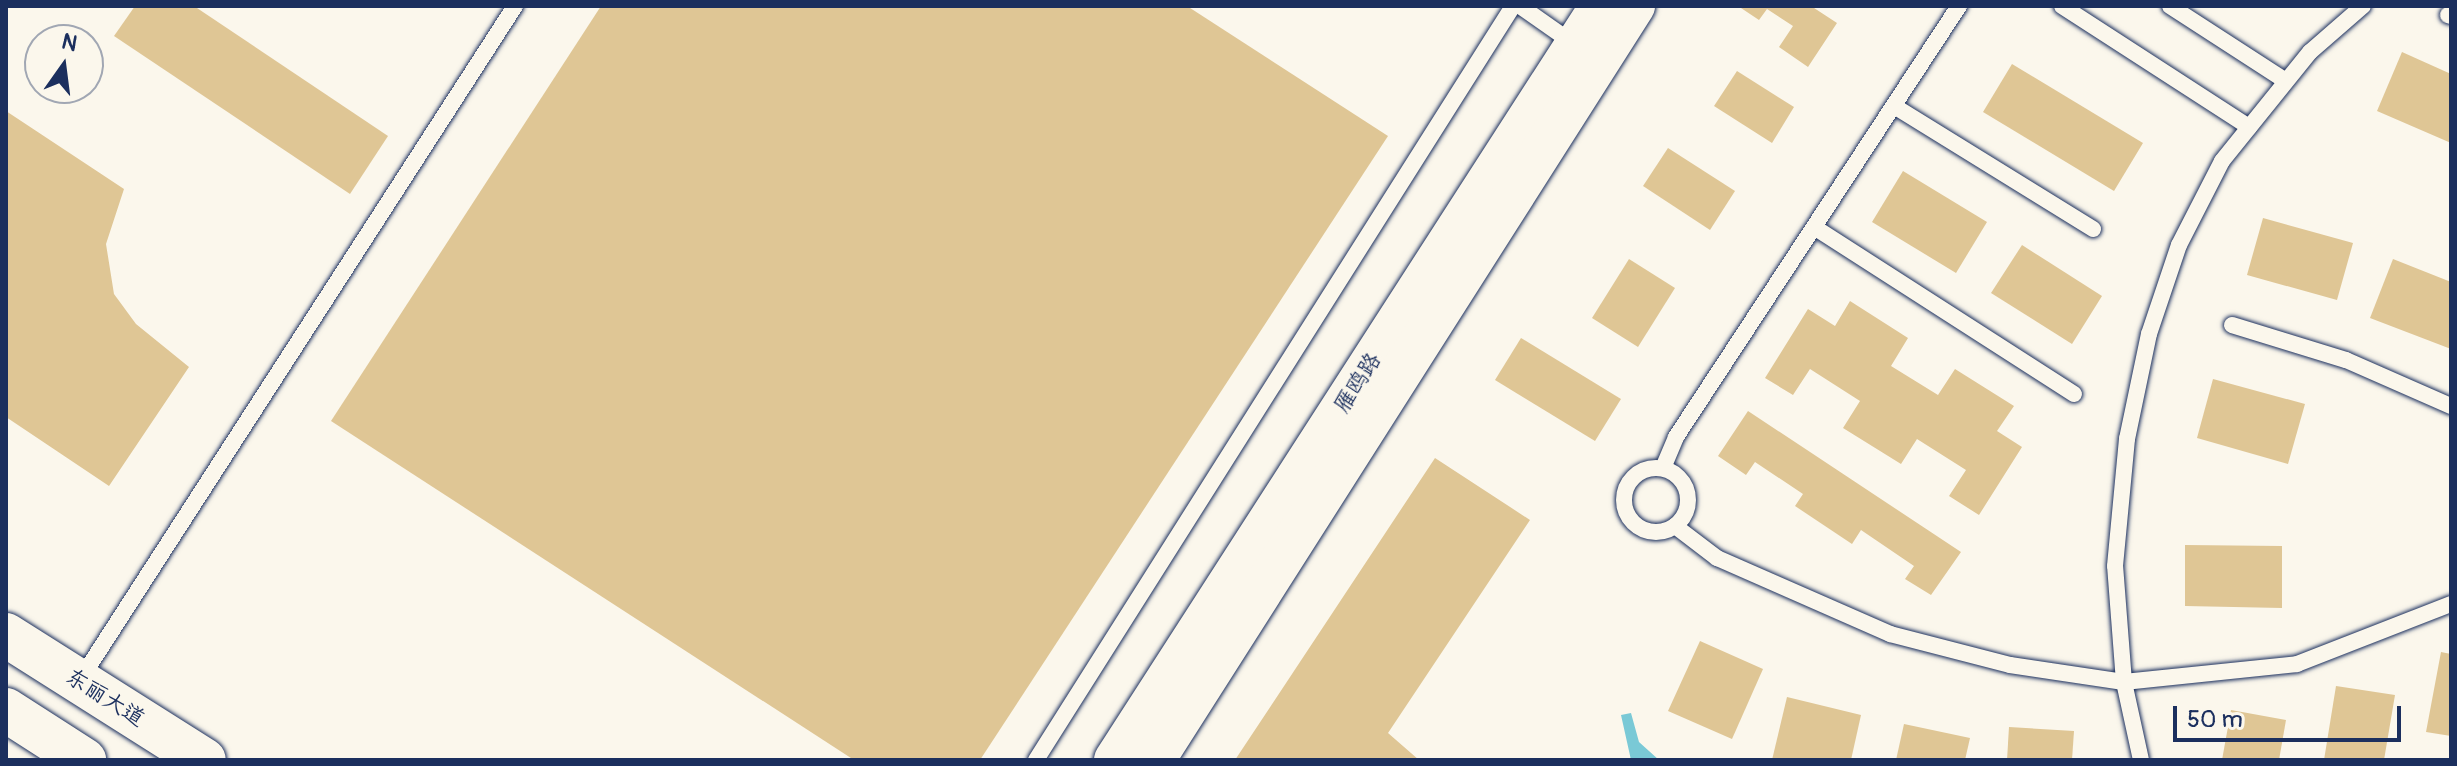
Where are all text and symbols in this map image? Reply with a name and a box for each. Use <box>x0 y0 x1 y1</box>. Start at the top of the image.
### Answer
north arrow <box>24 24 104 104</box>
text: N <box>59 27 80 58</box>
street label: 雁鸥路 <box>1329 348 1387 418</box>
street label: 东丽大道 <box>61 663 149 733</box>
scale bar <box>2177 690 2405 740</box>
text: 50 m <box>2187 705 2243 734</box>

